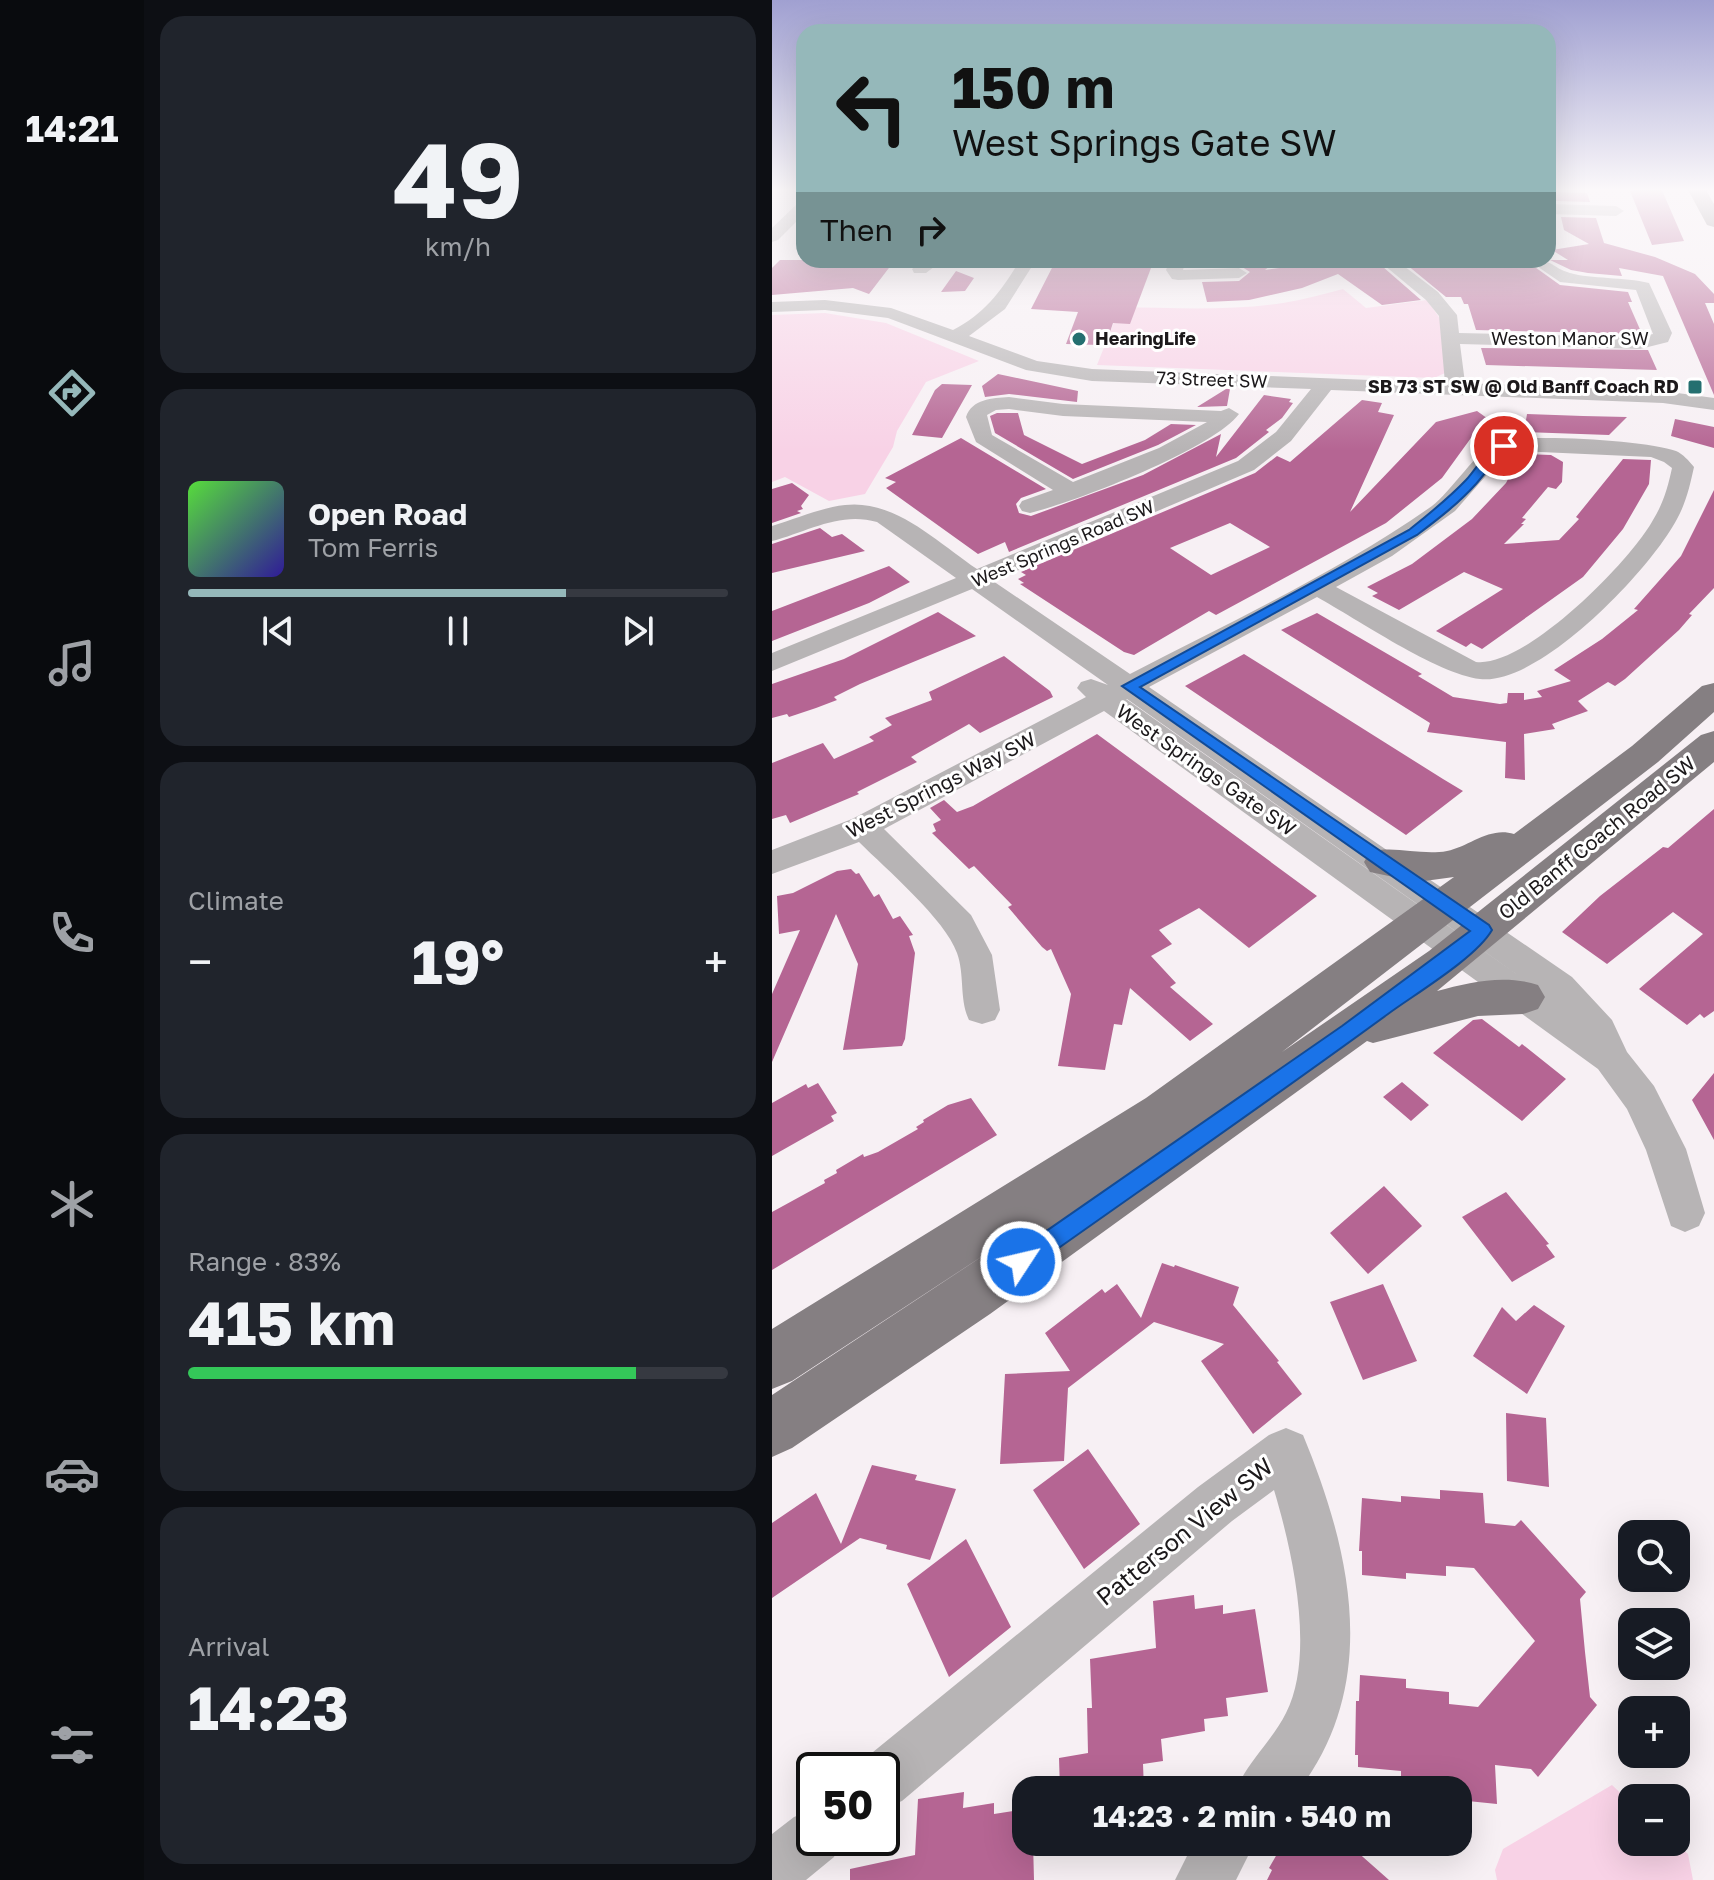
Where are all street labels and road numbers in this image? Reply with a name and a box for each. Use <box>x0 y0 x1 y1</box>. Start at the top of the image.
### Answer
street label: Weston Manor SW <box>1491 327 1649 349</box>
street label: 73 Street SW <box>1156 366 1268 392</box>
street label: West Springs Road SW <box>968 495 1157 592</box>
street label: West Springs Gate SW <box>1112 698 1301 840</box>
street label: West Springs Way SW <box>842 726 1039 842</box>
street label: Old Banff Coach Road SW <box>1493 750 1700 924</box>
street label: Patterson View SW <box>1090 1451 1278 1611</box>

